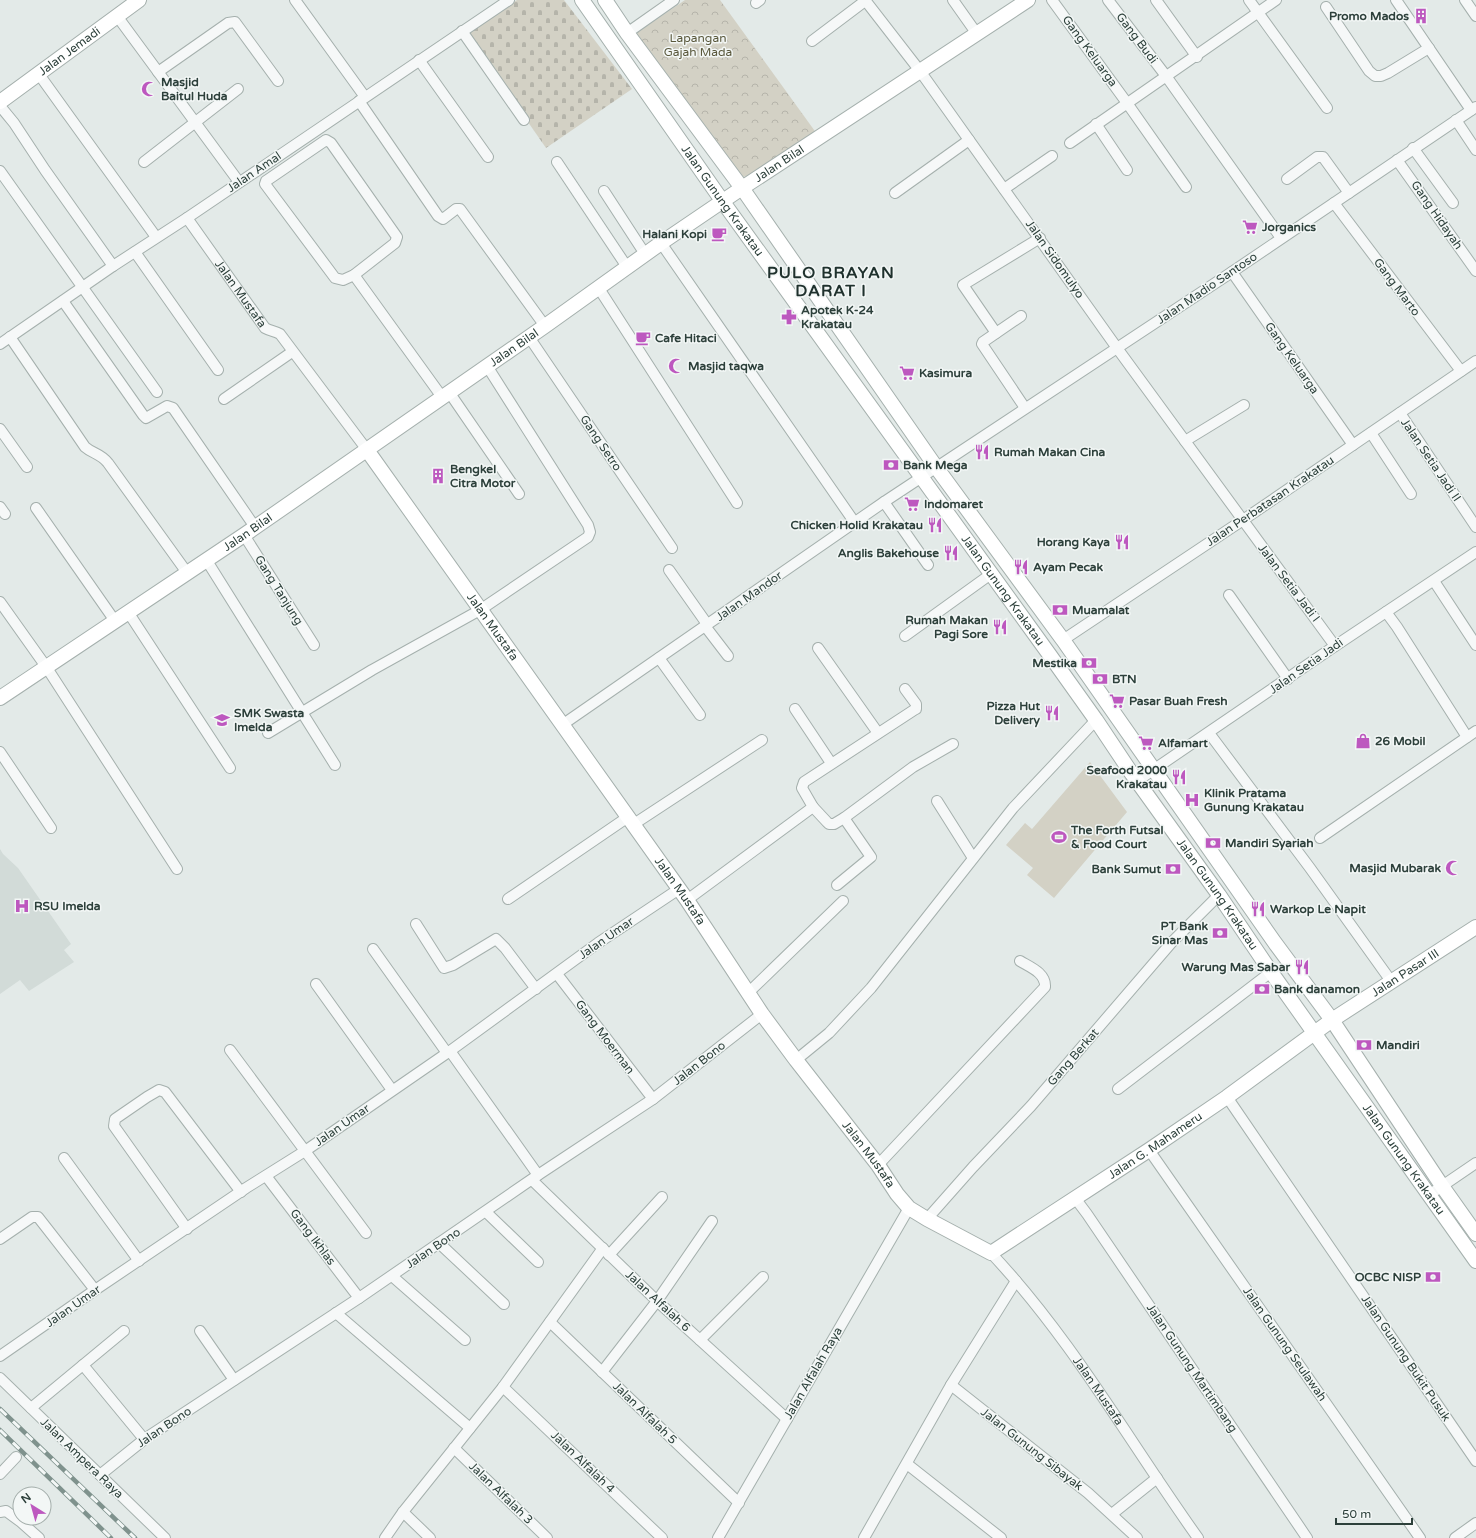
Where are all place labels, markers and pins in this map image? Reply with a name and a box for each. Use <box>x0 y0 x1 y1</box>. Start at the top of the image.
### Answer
building icon: Promo Mados <box>1412 7 1430 25</box>
place label: Promo Mados <box>1329 9 1409 23</box>
place label: Masjid Baitul Huda <box>161 75 228 103</box>
mosque icon: Masjid Baitul Huda <box>140 80 158 98</box>
supermarket icon: Jorganics <box>1241 218 1259 236</box>
place label: Jorganics <box>1261 220 1316 235</box>
cafe icon: Halani Kopi <box>710 225 728 243</box>
place label: Halani Kopi <box>642 227 707 242</box>
place label: Apotek K-24 Krakatau <box>801 303 874 331</box>
pharmacy icon: Apotek K-24 Krakatau <box>780 308 798 326</box>
cafe icon: Cafe Hitaci <box>634 329 652 347</box>
place label: Cafe Hitaci <box>655 331 717 345</box>
mosque icon: Masjid taqwa <box>667 357 685 375</box>
place label: Masjid taqwa <box>688 359 764 374</box>
supermarket icon: Kasimura <box>898 364 916 382</box>
place label: Kasimura <box>919 366 972 380</box>
restaurant icon: Rumah Makan Cina <box>973 443 991 461</box>
place label: Rumah Makan Cina <box>994 445 1106 459</box>
bank icon: Bank Mega <box>882 456 900 474</box>
place label: Bank Mega <box>903 458 968 473</box>
place label: Bengkel Citra Motor <box>450 462 516 490</box>
building icon: Bengkel Citra Motor <box>429 467 447 485</box>
supermarket icon: Indomaret <box>903 495 921 513</box>
place label: Indomaret <box>924 497 983 511</box>
restaurant icon: Chicken Holid Krakatau <box>926 516 944 534</box>
place label: Chicken Holid Krakatau <box>790 518 923 532</box>
restaurant icon: Horang Kaya <box>1113 533 1131 551</box>
place label: Horang Kaya <box>1037 535 1110 550</box>
restaurant icon: Anglis Bakehouse <box>942 544 960 562</box>
place label: Anglis Bakehouse <box>838 546 939 561</box>
restaurant icon: Ayam Pecak <box>1012 558 1030 576</box>
place label: Ayam Pecak <box>1033 560 1104 575</box>
bank icon: Muamalat <box>1051 601 1069 619</box>
place label: Muamalat <box>1072 603 1130 617</box>
place label: Rumah Makan Pagi Sore <box>905 613 988 642</box>
restaurant icon: Rumah Makan Pagi Sore <box>991 618 1009 636</box>
bank icon: Mestika <box>1080 654 1098 672</box>
place label: Mestika <box>1032 656 1077 670</box>
bank icon: BTN <box>1091 670 1109 688</box>
place label: BTN <box>1112 672 1137 686</box>
supermarket icon: Pasar Buah Fresh <box>1108 692 1126 710</box>
place label: Pasar Buah Fresh <box>1129 694 1228 708</box>
place label: Pizza Hut Delivery <box>986 699 1041 728</box>
restaurant icon: Pizza Hut Delivery <box>1043 704 1061 722</box>
place label: SMK Swasta Imelda <box>234 706 305 734</box>
school or university icon: SMK Swasta Imelda <box>213 711 231 729</box>
shop icon: 26 Mobil <box>1354 732 1372 750</box>
supermarket icon: Alfamart <box>1137 734 1155 752</box>
place label: 26 Mobil <box>1375 734 1425 748</box>
place label: Alfamart <box>1158 736 1208 750</box>
place label: Seafood 2000 Krakatau <box>1087 763 1167 791</box>
restaurant icon: Seafood 2000 Krakatau <box>1170 768 1188 786</box>
place label: Klinik Pratama Gunung Krakatau <box>1204 786 1304 815</box>
hospital icon: Klinik Pratama Gunung Krakatau <box>1183 791 1201 809</box>
place label: The Forth Futsal & Food Court <box>1070 823 1163 851</box>
sports icon: The Forth Futsal & Food Court <box>1050 828 1068 846</box>
bank icon: Mandiri Syariah <box>1204 834 1222 852</box>
place label: Mandiri Syariah <box>1225 836 1314 851</box>
mosque icon: Masjid Mubarak <box>1444 859 1462 877</box>
bank icon: Bank Sumut <box>1164 860 1182 878</box>
place label: Masjid Mubarak <box>1349 861 1441 876</box>
place label: Bank Sumut <box>1092 862 1161 876</box>
hospital icon: RSU Imelda <box>13 897 31 915</box>
place label: RSU Imelda <box>34 899 101 913</box>
restaurant icon: Warkop Le Napit <box>1249 900 1267 918</box>
place label: Warkop Le Napit <box>1270 902 1366 917</box>
place label: PT Bank Sinar Mas <box>1152 919 1208 947</box>
bank icon: PT Bank Sinar Mas <box>1211 924 1229 942</box>
restaurant icon: Warung Mas Sabar <box>1293 958 1311 976</box>
place label: Warung Mas Sabar <box>1181 960 1290 975</box>
bank icon: Bank danamon <box>1253 980 1271 998</box>
place label: Bank danamon <box>1274 982 1360 996</box>
bank icon: Mandiri <box>1355 1036 1373 1054</box>
place label: Mandiri <box>1376 1038 1420 1052</box>
bank icon: OCBC NISP <box>1424 1268 1442 1286</box>
place label: OCBC NISP <box>1355 1270 1421 1284</box>

